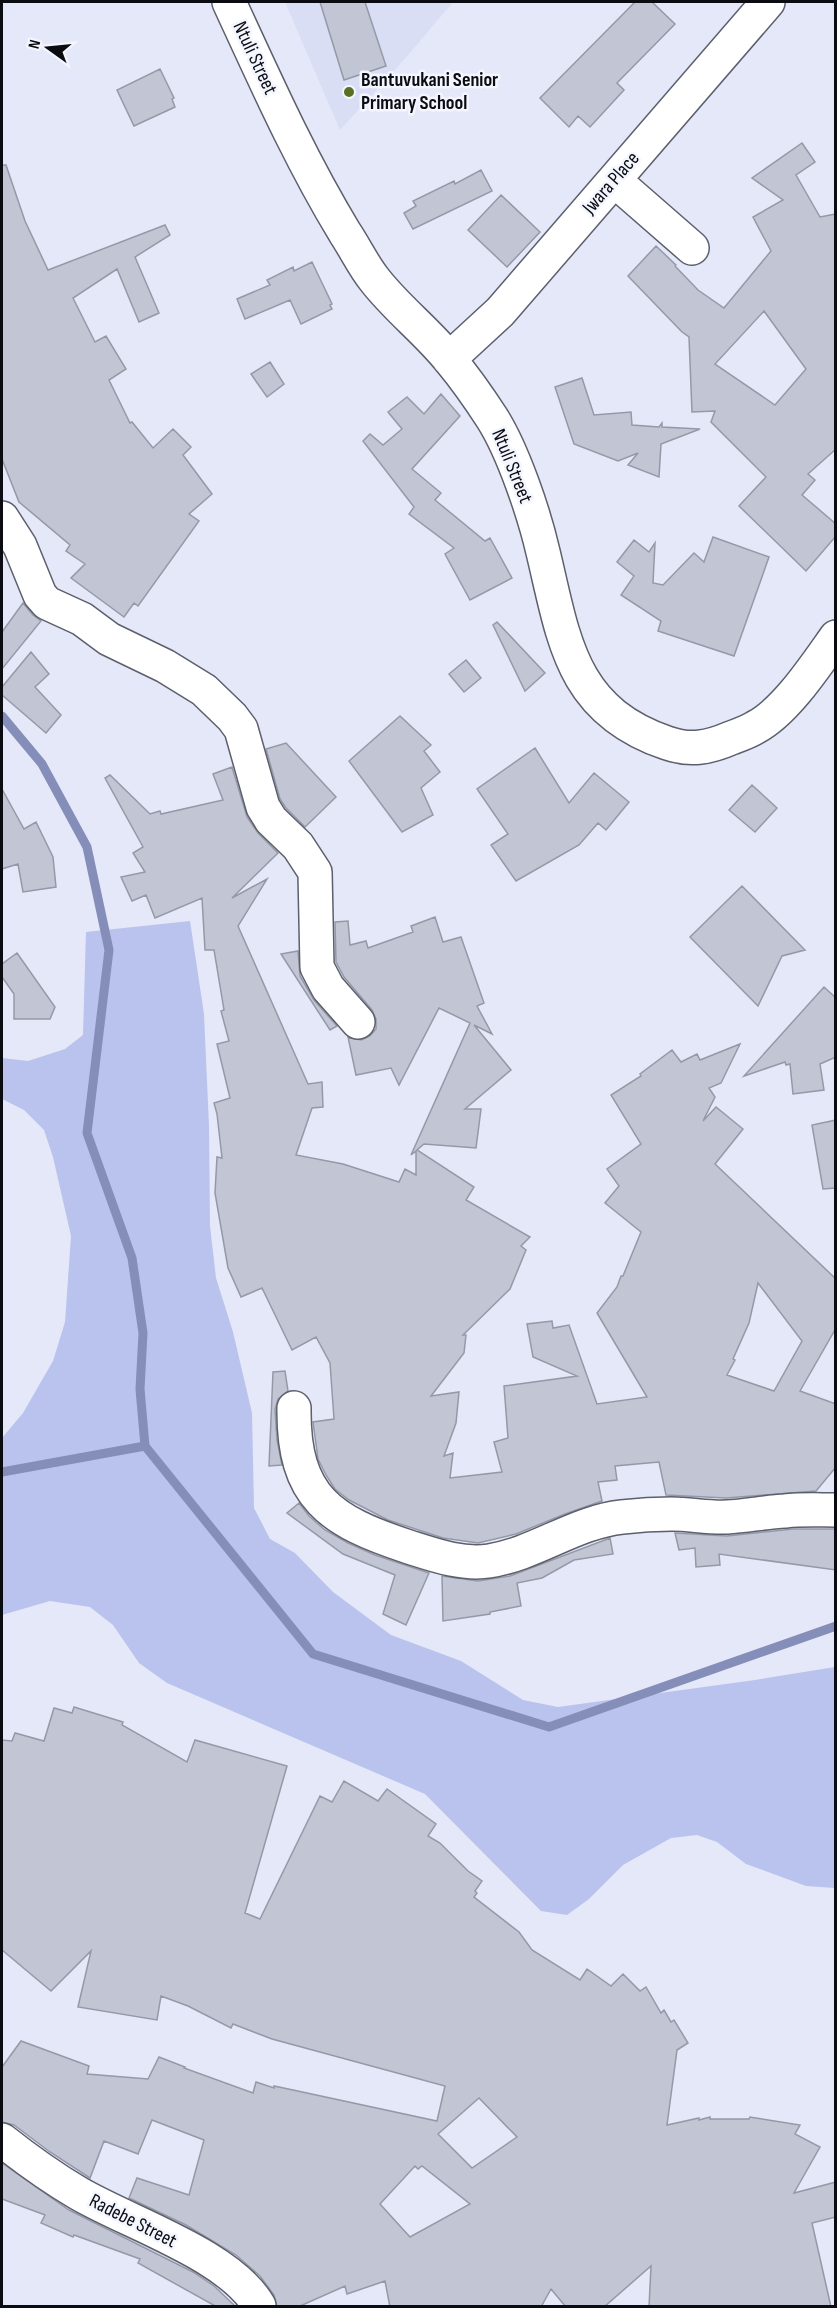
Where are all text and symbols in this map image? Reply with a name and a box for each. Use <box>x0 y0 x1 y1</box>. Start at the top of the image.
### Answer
north arrow <box>18 18 78 78</box>
street label: Ntuli Street <box>228 18 282 98</box>
text: N <box>25 38 45 51</box>
place label: Bantuvukani Senior Primary School <box>361 68 498 115</box>
marker: Bantuvukani Senior Primary School <box>342 85 356 99</box>
street label: Jwara Place <box>577 147 645 220</box>
street label: Ntuli Street <box>486 425 538 507</box>
street label: Radebe Street <box>85 2189 181 2253</box>

